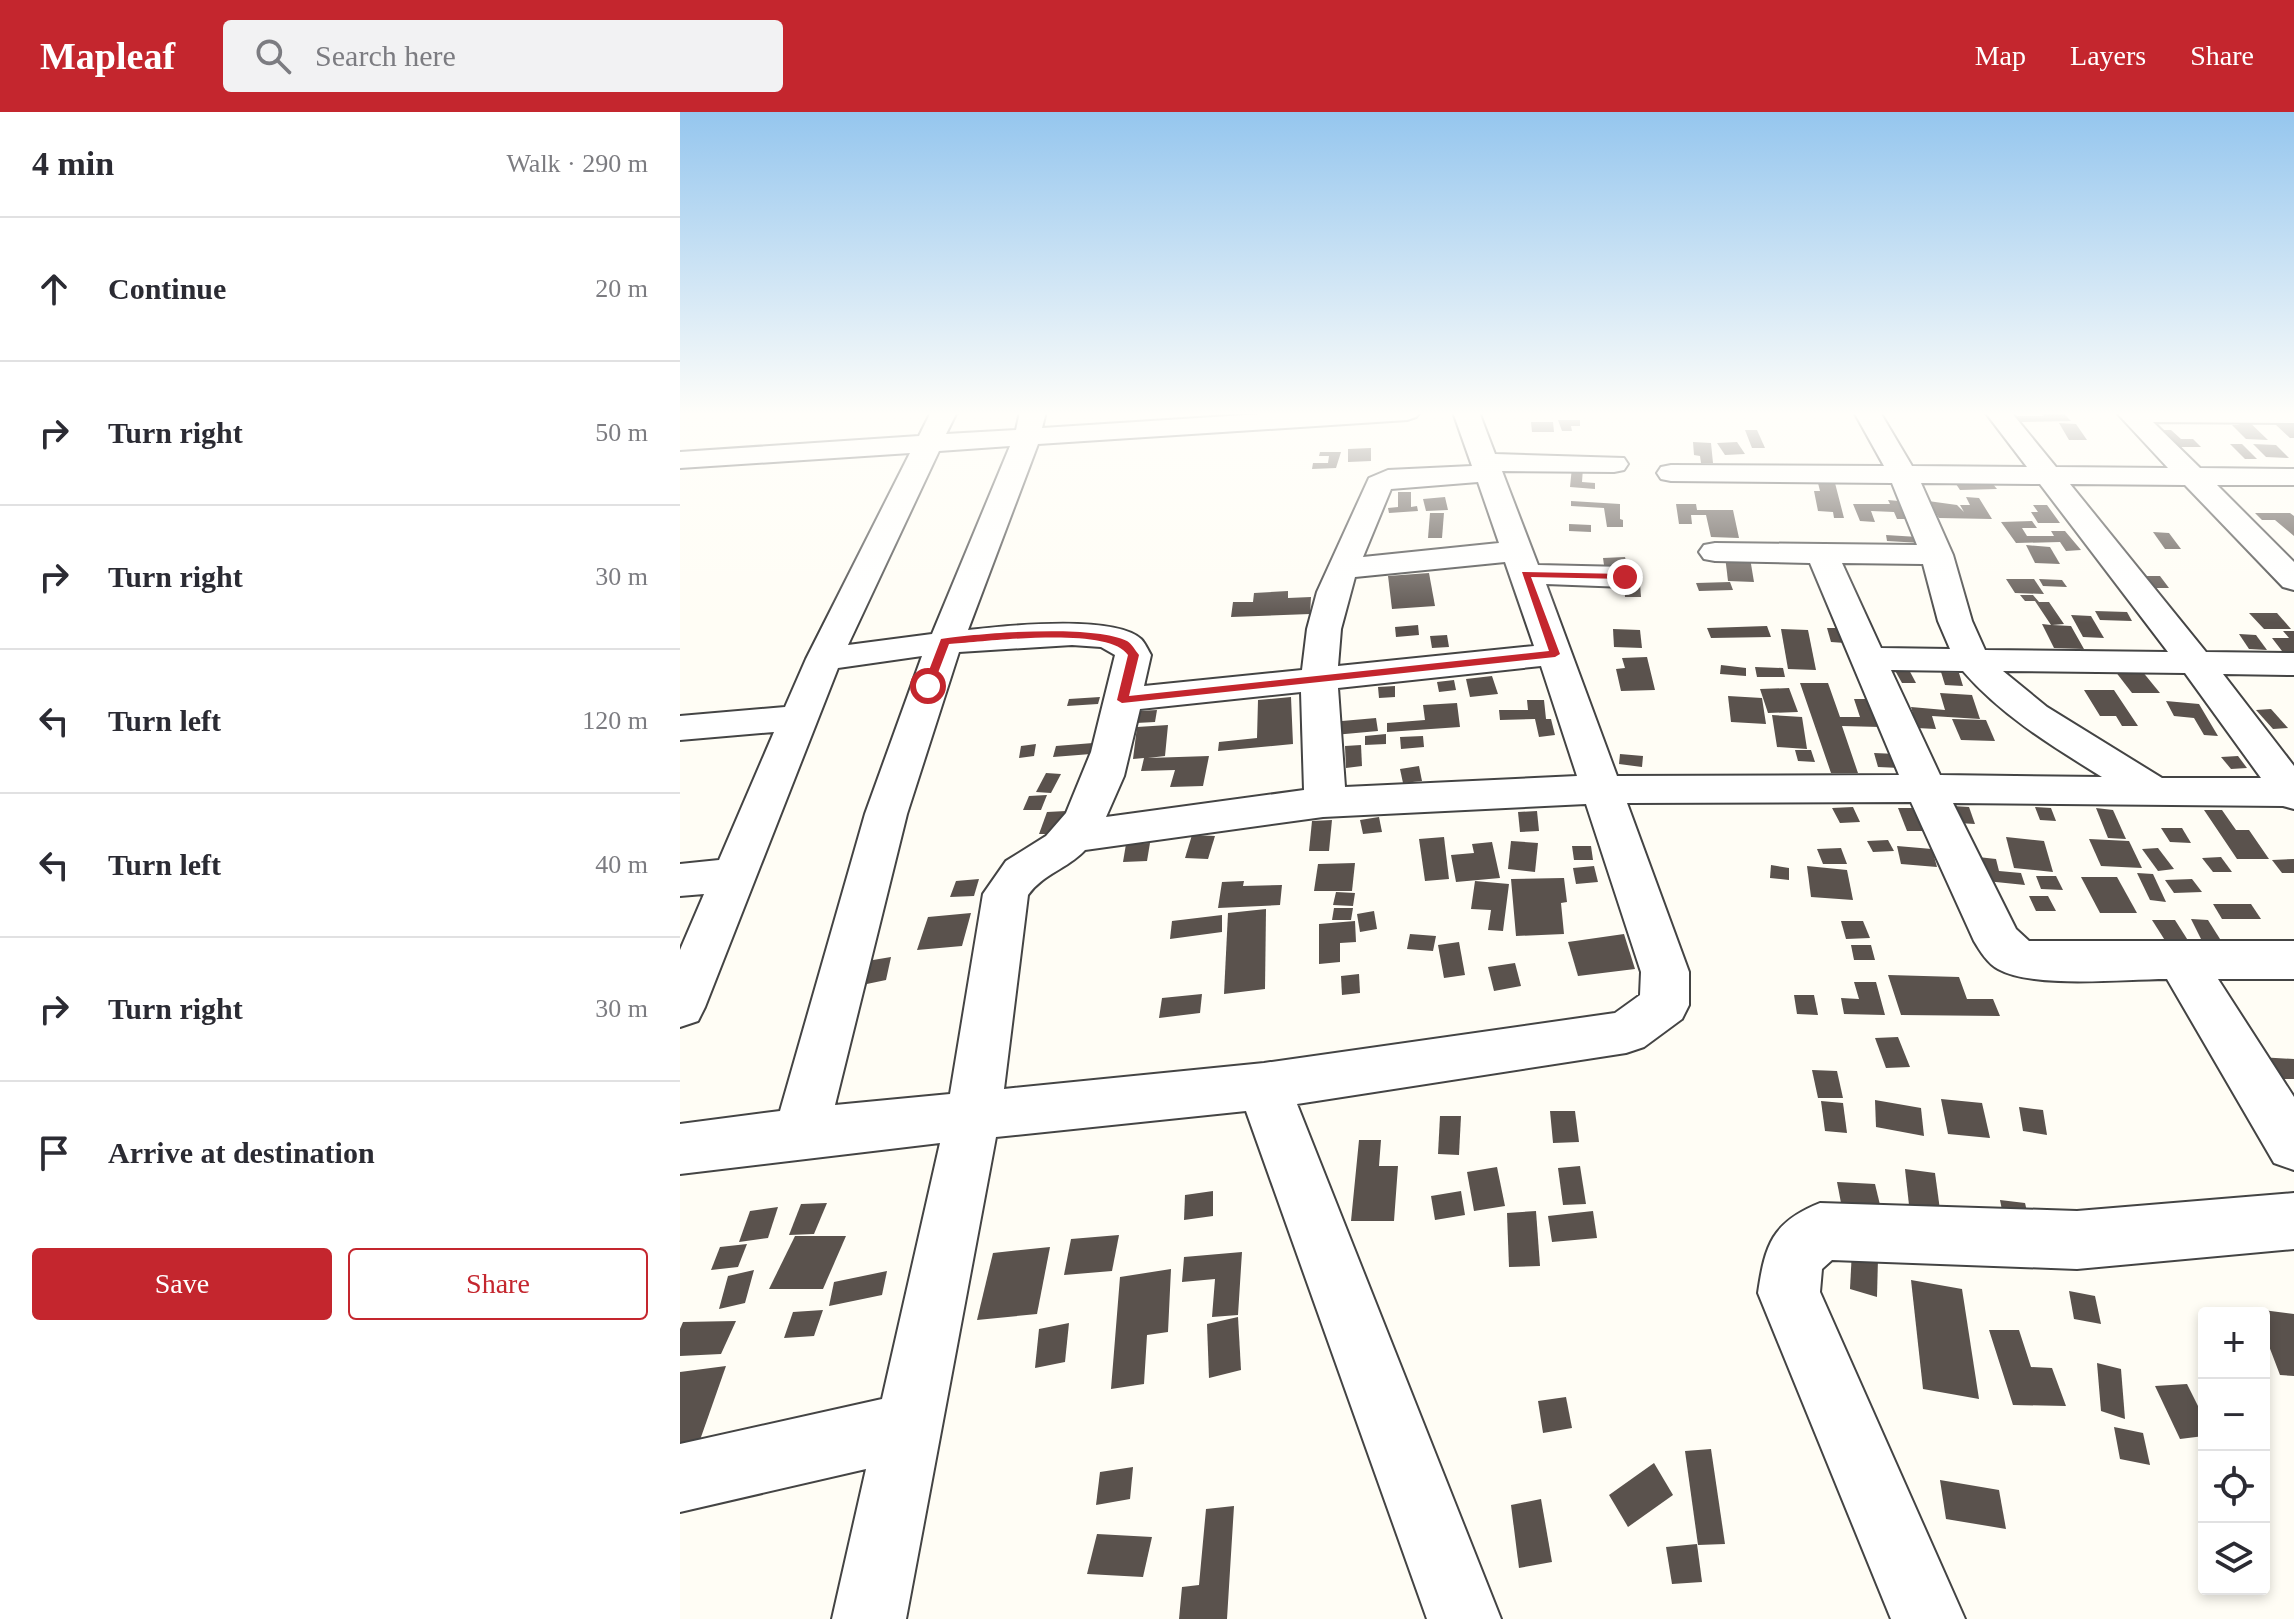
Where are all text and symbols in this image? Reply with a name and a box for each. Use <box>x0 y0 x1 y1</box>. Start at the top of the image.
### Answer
search box <box>223 20 783 92</box>
icon: search <box>251 34 295 78</box>
text: Mapleaf <box>40 35 175 77</box>
text: Search here <box>315 39 456 72</box>
text: Map <box>1975 40 2026 71</box>
text: Layers <box>2070 40 2146 71</box>
text: Share <box>2190 40 2254 71</box>
text: 4 min <box>32 145 114 182</box>
text: Walk · 290 m <box>506 149 648 178</box>
icon: ahead <box>32 267 76 311</box>
text: Continue <box>108 272 226 305</box>
text: 20 m <box>595 274 648 303</box>
icon: right <box>32 411 76 455</box>
text: Turn right <box>108 416 243 449</box>
text: 50 m <box>595 418 648 447</box>
icon: right <box>32 555 76 599</box>
route end <box>1607 559 1643 595</box>
text: Turn right <box>108 560 243 593</box>
text: 30 m <box>595 562 648 591</box>
route start <box>910 668 946 704</box>
icon: left <box>32 699 76 743</box>
text: Turn left <box>108 704 221 737</box>
text: 120 m <box>582 706 648 735</box>
icon: left <box>32 843 76 887</box>
text: Turn left <box>108 848 221 881</box>
text: 40 m <box>595 850 648 879</box>
icon: right <box>32 987 76 1031</box>
text: Turn right <box>108 992 243 1025</box>
text: 30 m <box>595 994 648 1023</box>
icon: arrive <box>32 1131 76 1175</box>
text: Arrive at destination <box>108 1136 375 1169</box>
button: Save <box>32 1248 332 1320</box>
button: Share <box>348 1248 648 1320</box>
map controls <box>2198 1307 2270 1595</box>
button: + <box>2198 1307 2270 1379</box>
button: − <box>2198 1379 2270 1451</box>
button: locate <box>2198 1451 2270 1523</box>
button: layers <box>2198 1523 2270 1595</box>

